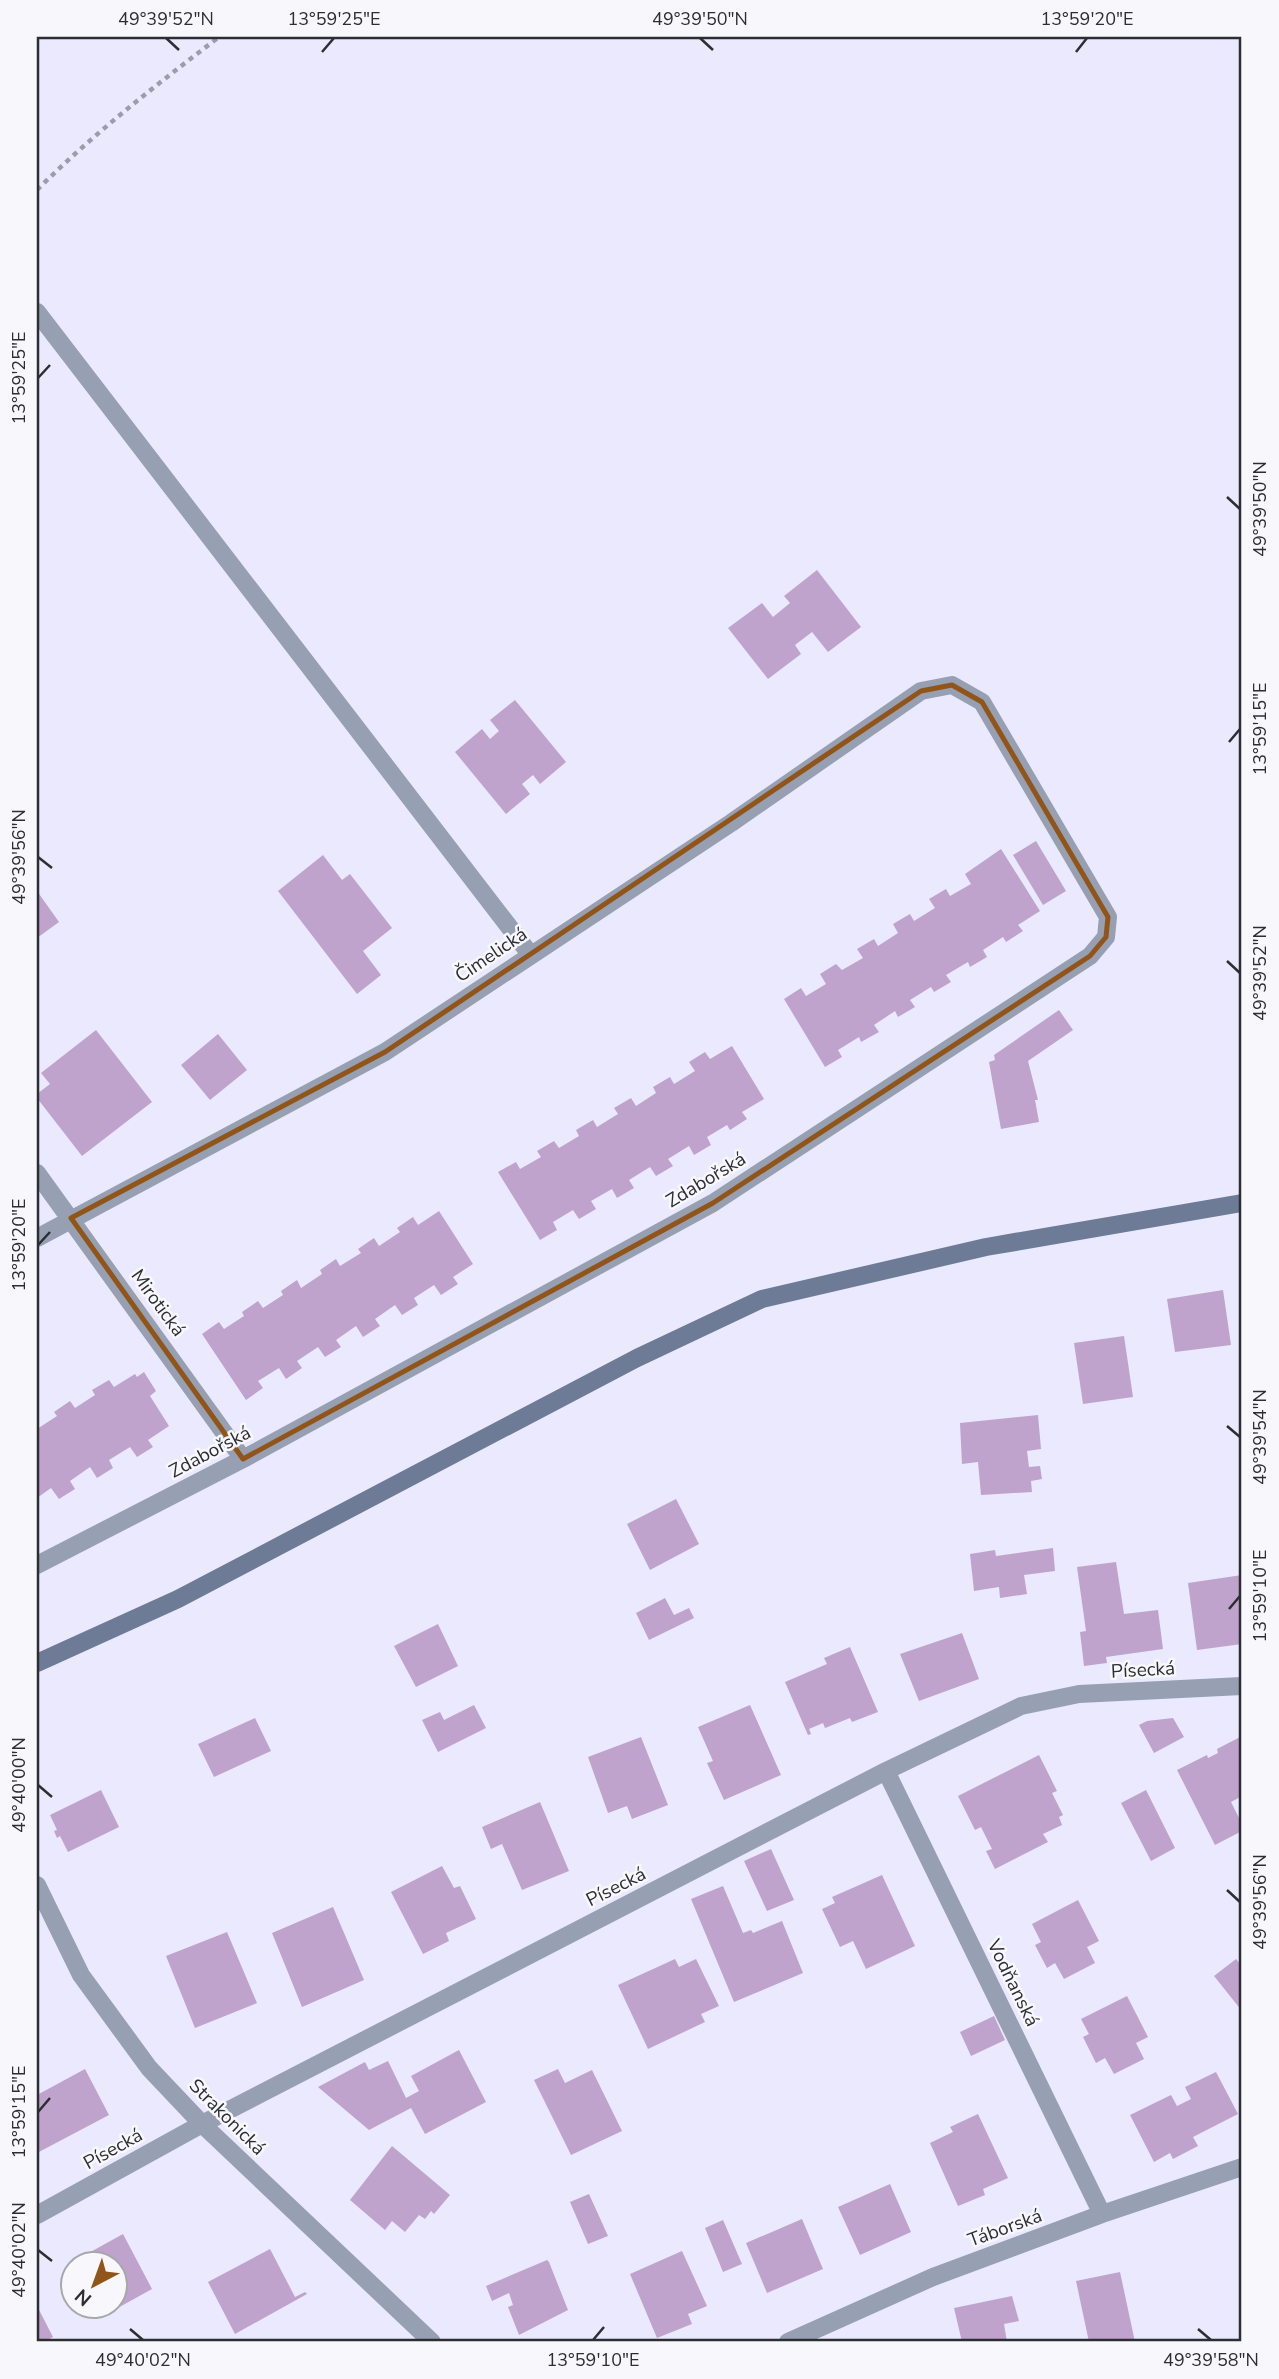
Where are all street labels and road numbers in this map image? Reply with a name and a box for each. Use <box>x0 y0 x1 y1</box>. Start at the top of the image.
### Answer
street label: Čimelická <box>450 921 532 989</box>
street label: Zdabořská <box>661 1146 751 1214</box>
street label: Mirotická <box>125 1264 191 1342</box>
street label: Zdabořská <box>165 1420 255 1484</box>
street label: Písecká <box>1110 1655 1176 1685</box>
street label: Písecká <box>582 1861 650 1913</box>
street label: Vodňanská <box>980 1934 1045 2031</box>
street label: Strakonická <box>183 2073 271 2161</box>
street label: Písecká <box>79 2122 147 2176</box>
street label: Táborská <box>964 2203 1046 2253</box>

